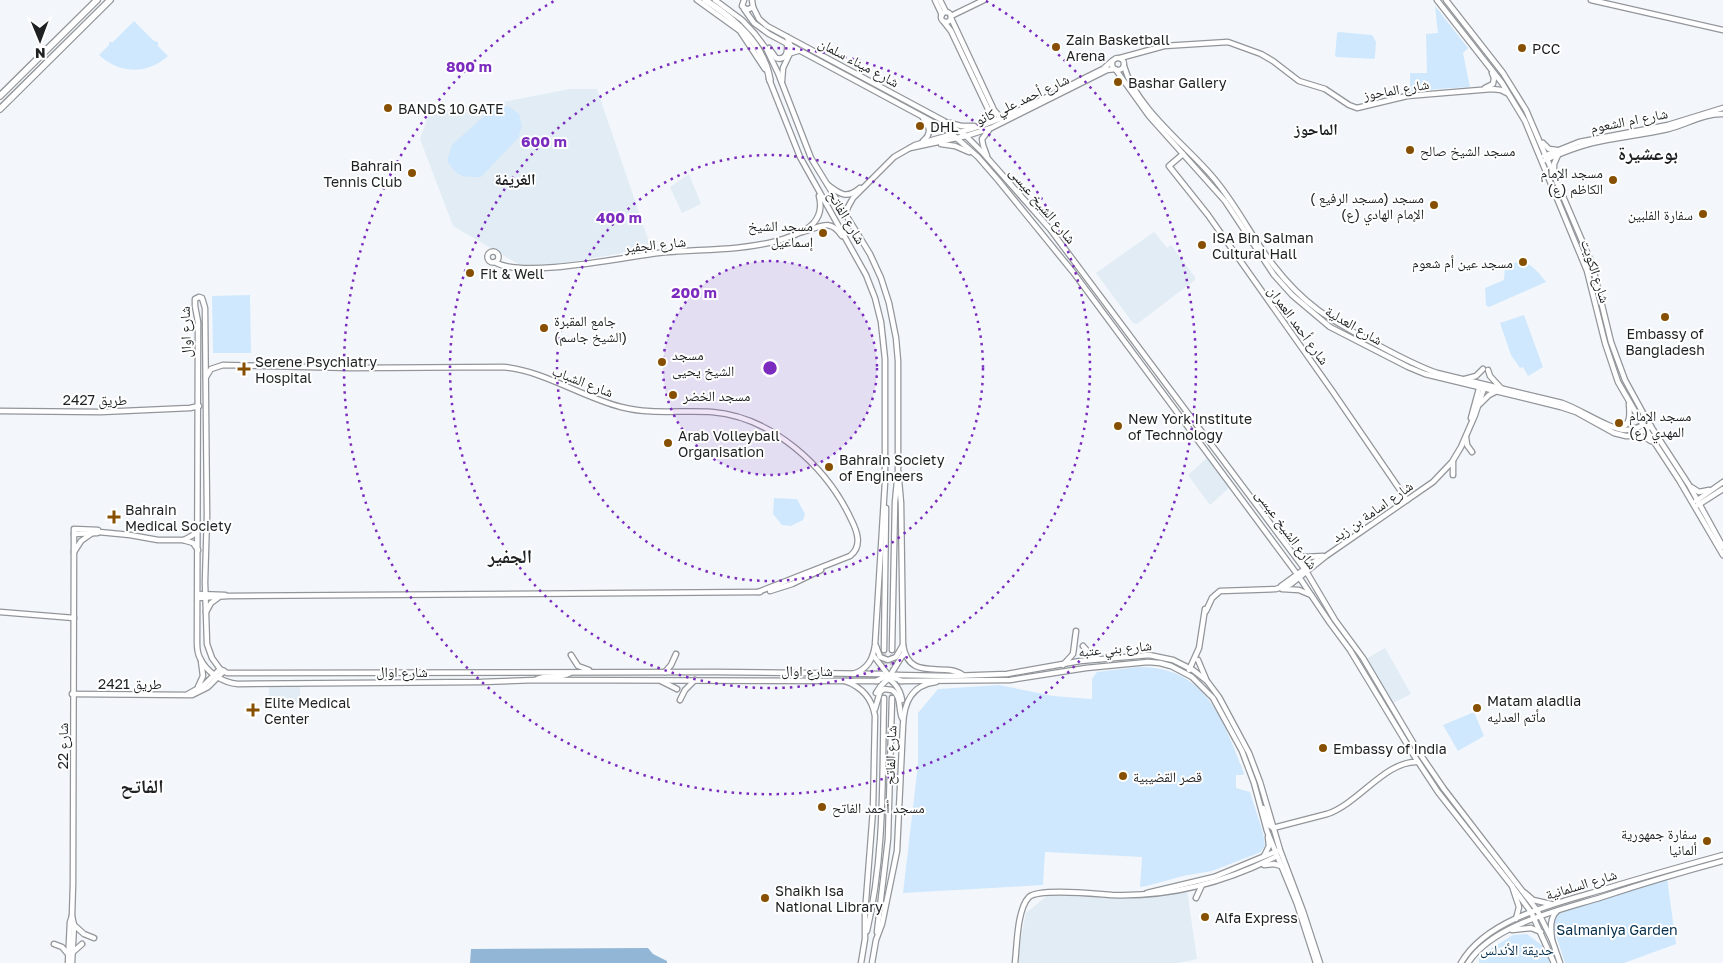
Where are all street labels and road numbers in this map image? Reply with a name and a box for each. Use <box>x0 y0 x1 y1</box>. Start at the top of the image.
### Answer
street label: شارع ميناء سلمان <box>815 34 902 92</box>
street label: شارع أحمد علي كانو <box>972 70 1073 131</box>
street label: شارع الماحوز <box>1361 75 1431 105</box>
street label: شارع ام الشعوم <box>1589 104 1670 138</box>
street label: شارع الشيخ عيسى <box>1005 163 1080 248</box>
street label: شارع الفاتح <box>823 187 870 248</box>
street label: شارع الجفير <box>622 232 687 258</box>
street label: شارع الكويت <box>1576 237 1614 305</box>
street label: شارع أحمد العمران <box>1263 282 1333 369</box>
street label: شارع العدلية <box>1321 302 1386 350</box>
street label: شارع اوال <box>176 306 196 358</box>
street label: شارع الشباب <box>549 362 616 402</box>
street label: طريق 2427 <box>63 391 127 410</box>
street label: شارع اسامة بن زيد <box>1328 477 1417 547</box>
street label: شارع الشيخ عيسى <box>1251 486 1322 573</box>
street label: شارع بني عتبه <box>1078 636 1153 663</box>
street label: شارع اوال <box>781 662 833 681</box>
street label: شارع اوال <box>376 663 428 682</box>
street label: طريق 2421 <box>98 675 162 694</box>
street label: شارع 22 <box>54 723 73 769</box>
street label: شارع الفاتح <box>880 725 902 785</box>
street label: شارع السلمانية <box>1543 865 1619 905</box>

